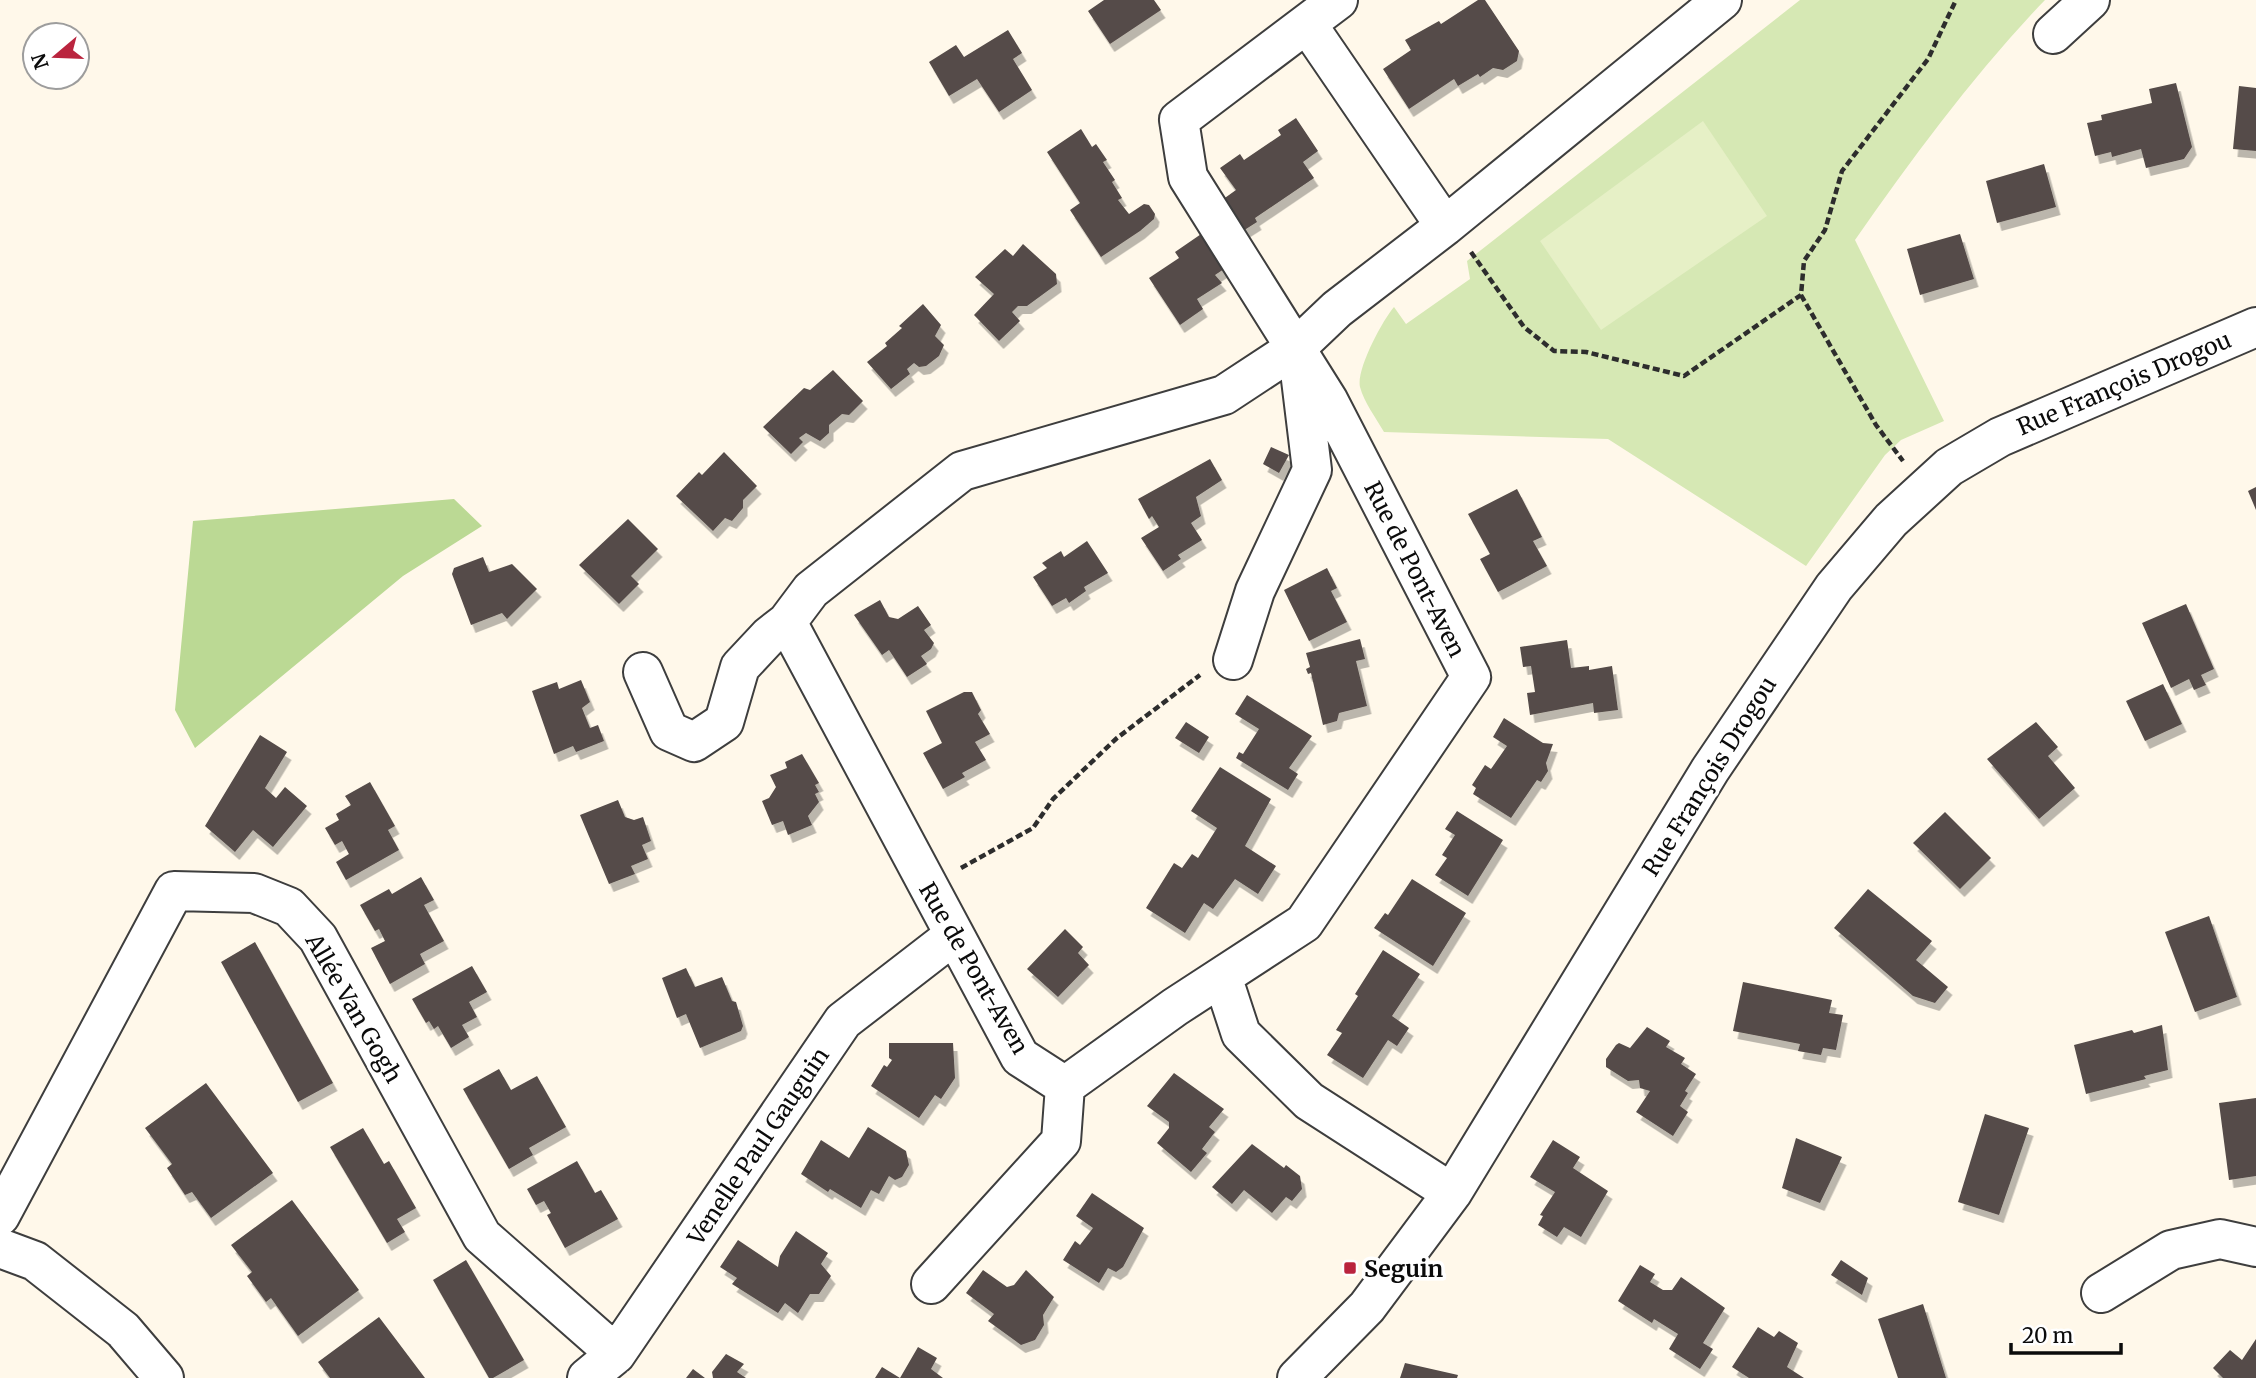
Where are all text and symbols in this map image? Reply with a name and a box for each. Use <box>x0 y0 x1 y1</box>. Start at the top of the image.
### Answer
north arrow <box>21 21 91 91</box>
text: N <box>26 51 54 73</box>
street label: Rue François Drogou <box>2013 325 2235 441</box>
street label: Rue de Pont-Aven <box>1358 476 1472 662</box>
street label: Rue François Drogou <box>1636 671 1782 881</box>
street label: Rue de Pont-Aven <box>913 877 1035 1059</box>
street label: Allée Van Gogh <box>299 927 408 1088</box>
street label: Venelle Paul Gauguin <box>681 1042 835 1251</box>
place label: Seguin <box>1364 1254 1444 1283</box>
marker: Seguin <box>1342 1260 1358 1276</box>
scale bar <box>2011 1312 2121 1356</box>
text: 20 m <box>2022 1322 2074 1349</box>

